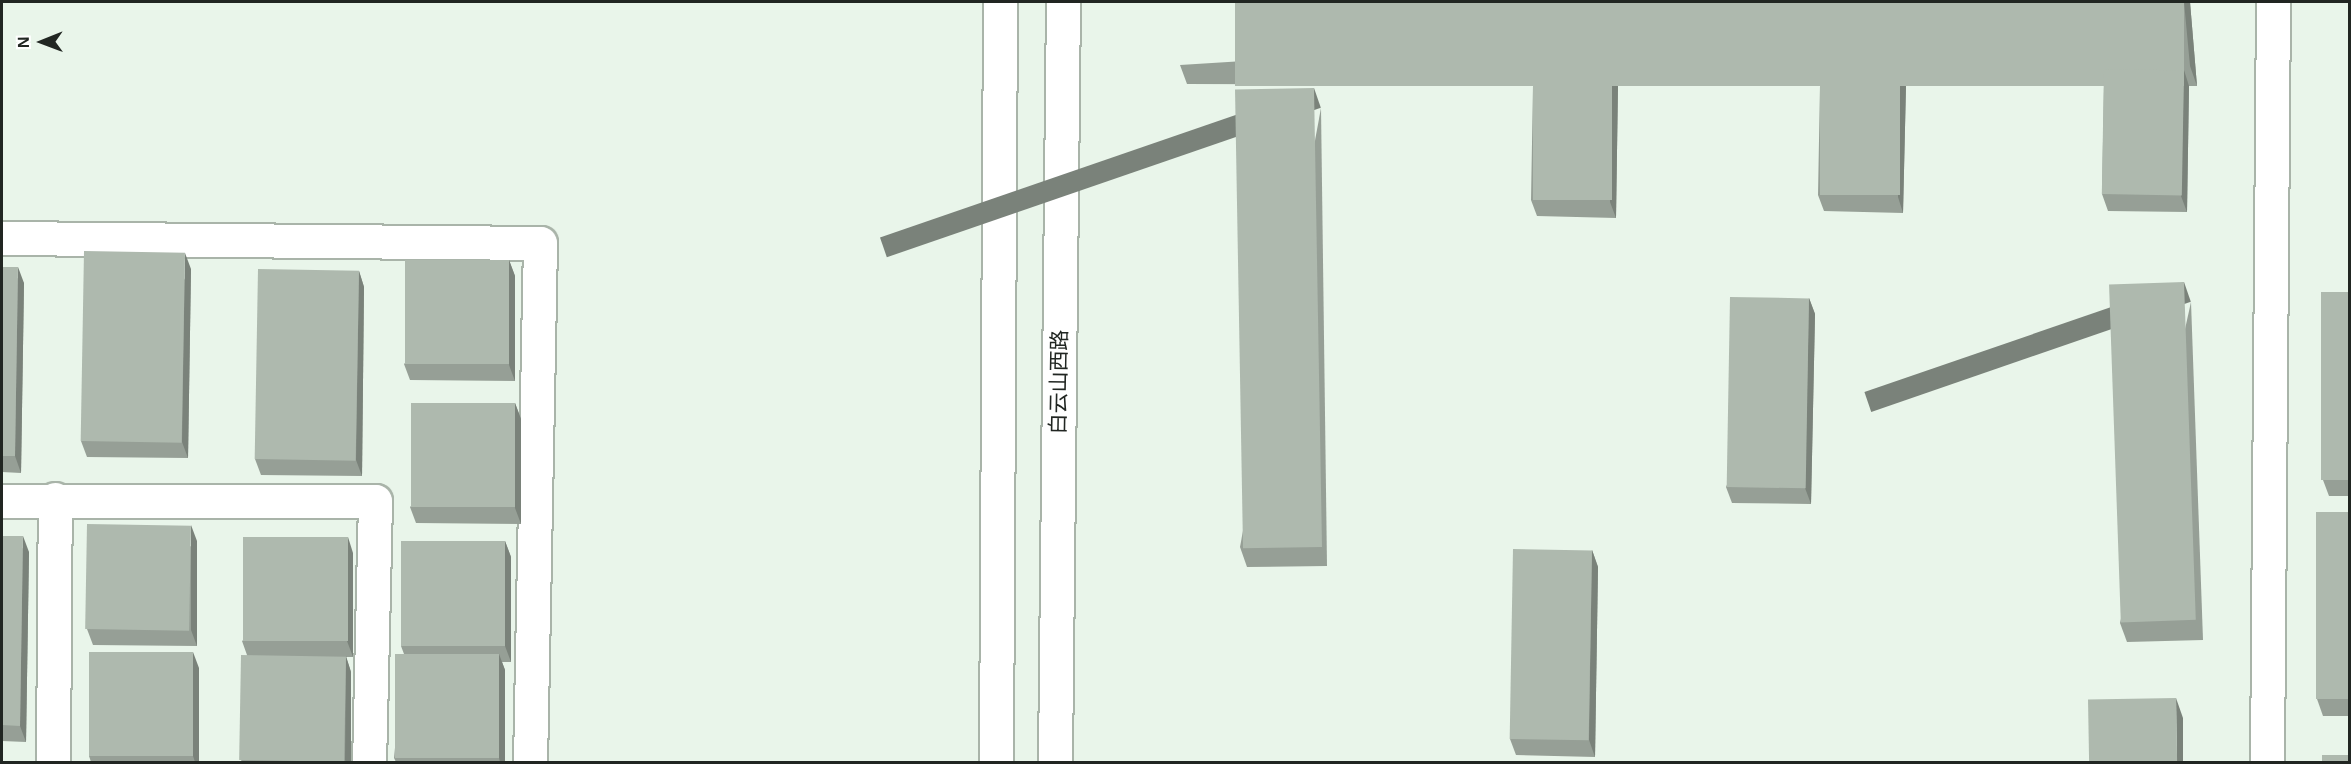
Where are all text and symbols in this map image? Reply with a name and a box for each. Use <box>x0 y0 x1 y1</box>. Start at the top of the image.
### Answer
north arrow <box>12 12 72 72</box>
text: N <box>15 36 32 48</box>
street label: 白云山西路 <box>1045 329 1073 435</box>

